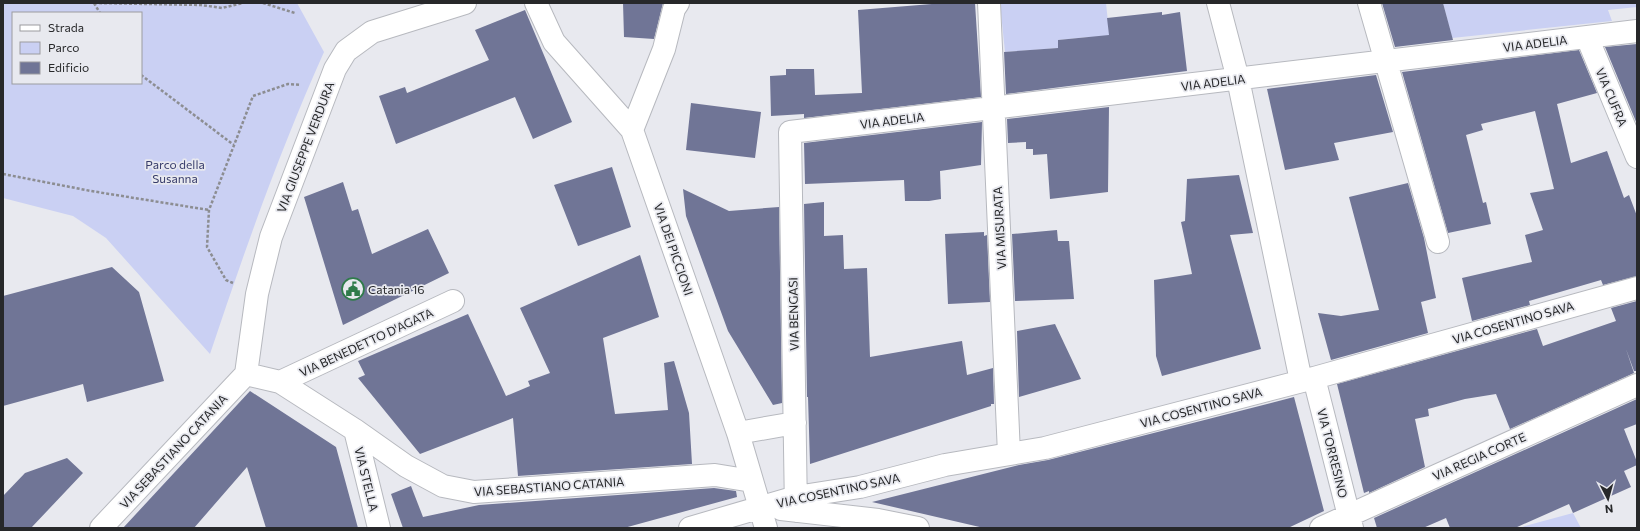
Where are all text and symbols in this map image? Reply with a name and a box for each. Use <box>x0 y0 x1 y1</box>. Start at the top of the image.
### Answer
legend <box>12 12 142 84</box>
text: Strada <box>48 20 84 34</box>
street label: VIA ADELIA <box>1502 32 1568 54</box>
text: Parco <box>48 40 80 54</box>
text: Edificio <box>48 60 89 74</box>
street label: VIA CUFRA <box>1593 66 1631 128</box>
street label: VIA ADELIA <box>1180 71 1246 93</box>
street label: VIA GIUSEPPE VERDURA <box>274 80 336 214</box>
street label: VIA ADELIA <box>859 109 925 131</box>
park label: Parco della Susanna <box>145 157 205 185</box>
street label: VIA MISURATA <box>990 186 1008 270</box>
street label: VIA DEI PICCIONI <box>652 201 696 297</box>
public building icon: Catania 16 <box>340 276 366 302</box>
street label: VIA BENGASI <box>785 277 801 351</box>
place label: Catania 16 <box>368 282 425 296</box>
street label: VIA COSENTINO SAVA <box>1451 298 1575 346</box>
street label: VIA BENEDETTO D'AGATA <box>297 305 435 379</box>
street label: VIA COSENTINO SAVA <box>1138 384 1264 430</box>
street label: VIA SEBASTIANO CATANIA <box>116 391 230 511</box>
street label: VIA TORRESINO <box>1315 407 1351 499</box>
street label: VIA REGIA CORTE <box>1430 429 1528 483</box>
street label: VIA STELLA <box>352 445 382 513</box>
street label: VIA COSENTINO SAVA <box>775 470 901 510</box>
street label: VIA SEBASTIANO CATANIA <box>473 474 625 498</box>
north arrow <box>1588 479 1628 519</box>
text: N <box>1604 503 1614 516</box>

